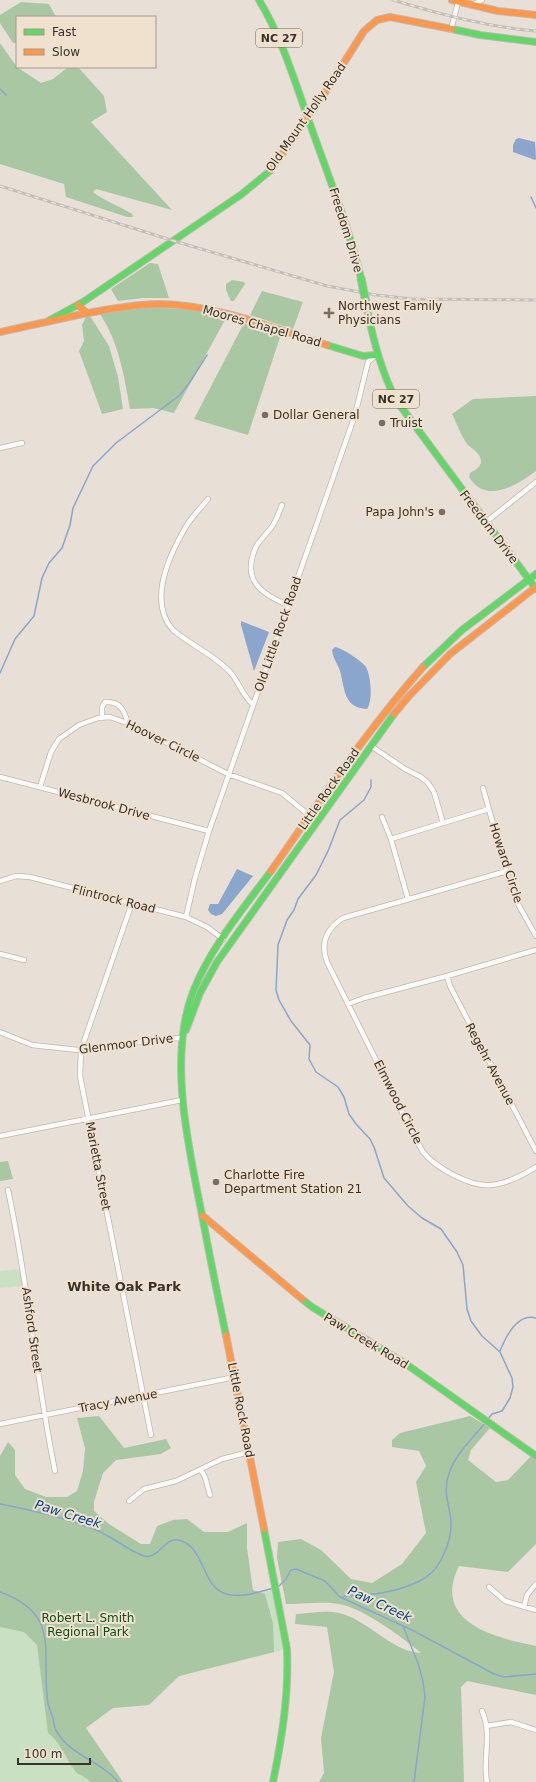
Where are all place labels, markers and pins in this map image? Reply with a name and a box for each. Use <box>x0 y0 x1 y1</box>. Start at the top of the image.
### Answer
place label: Northwest Family Physicians <box>338 299 442 327</box>
marker: Northwest Family Physicians <box>323 307 335 319</box>
place label: Dollar General <box>273 408 360 422</box>
marker: Dollar General <box>260 410 270 420</box>
place label: Truist <box>389 416 423 430</box>
marker: Truist <box>377 418 387 428</box>
place label: Papa John's <box>366 505 434 519</box>
marker: Papa John's <box>437 507 447 517</box>
place label: Charlotte Fire Department Station 21 <box>224 1168 362 1196</box>
marker: Charlotte Fire Department Station 21 <box>211 1177 221 1187</box>

